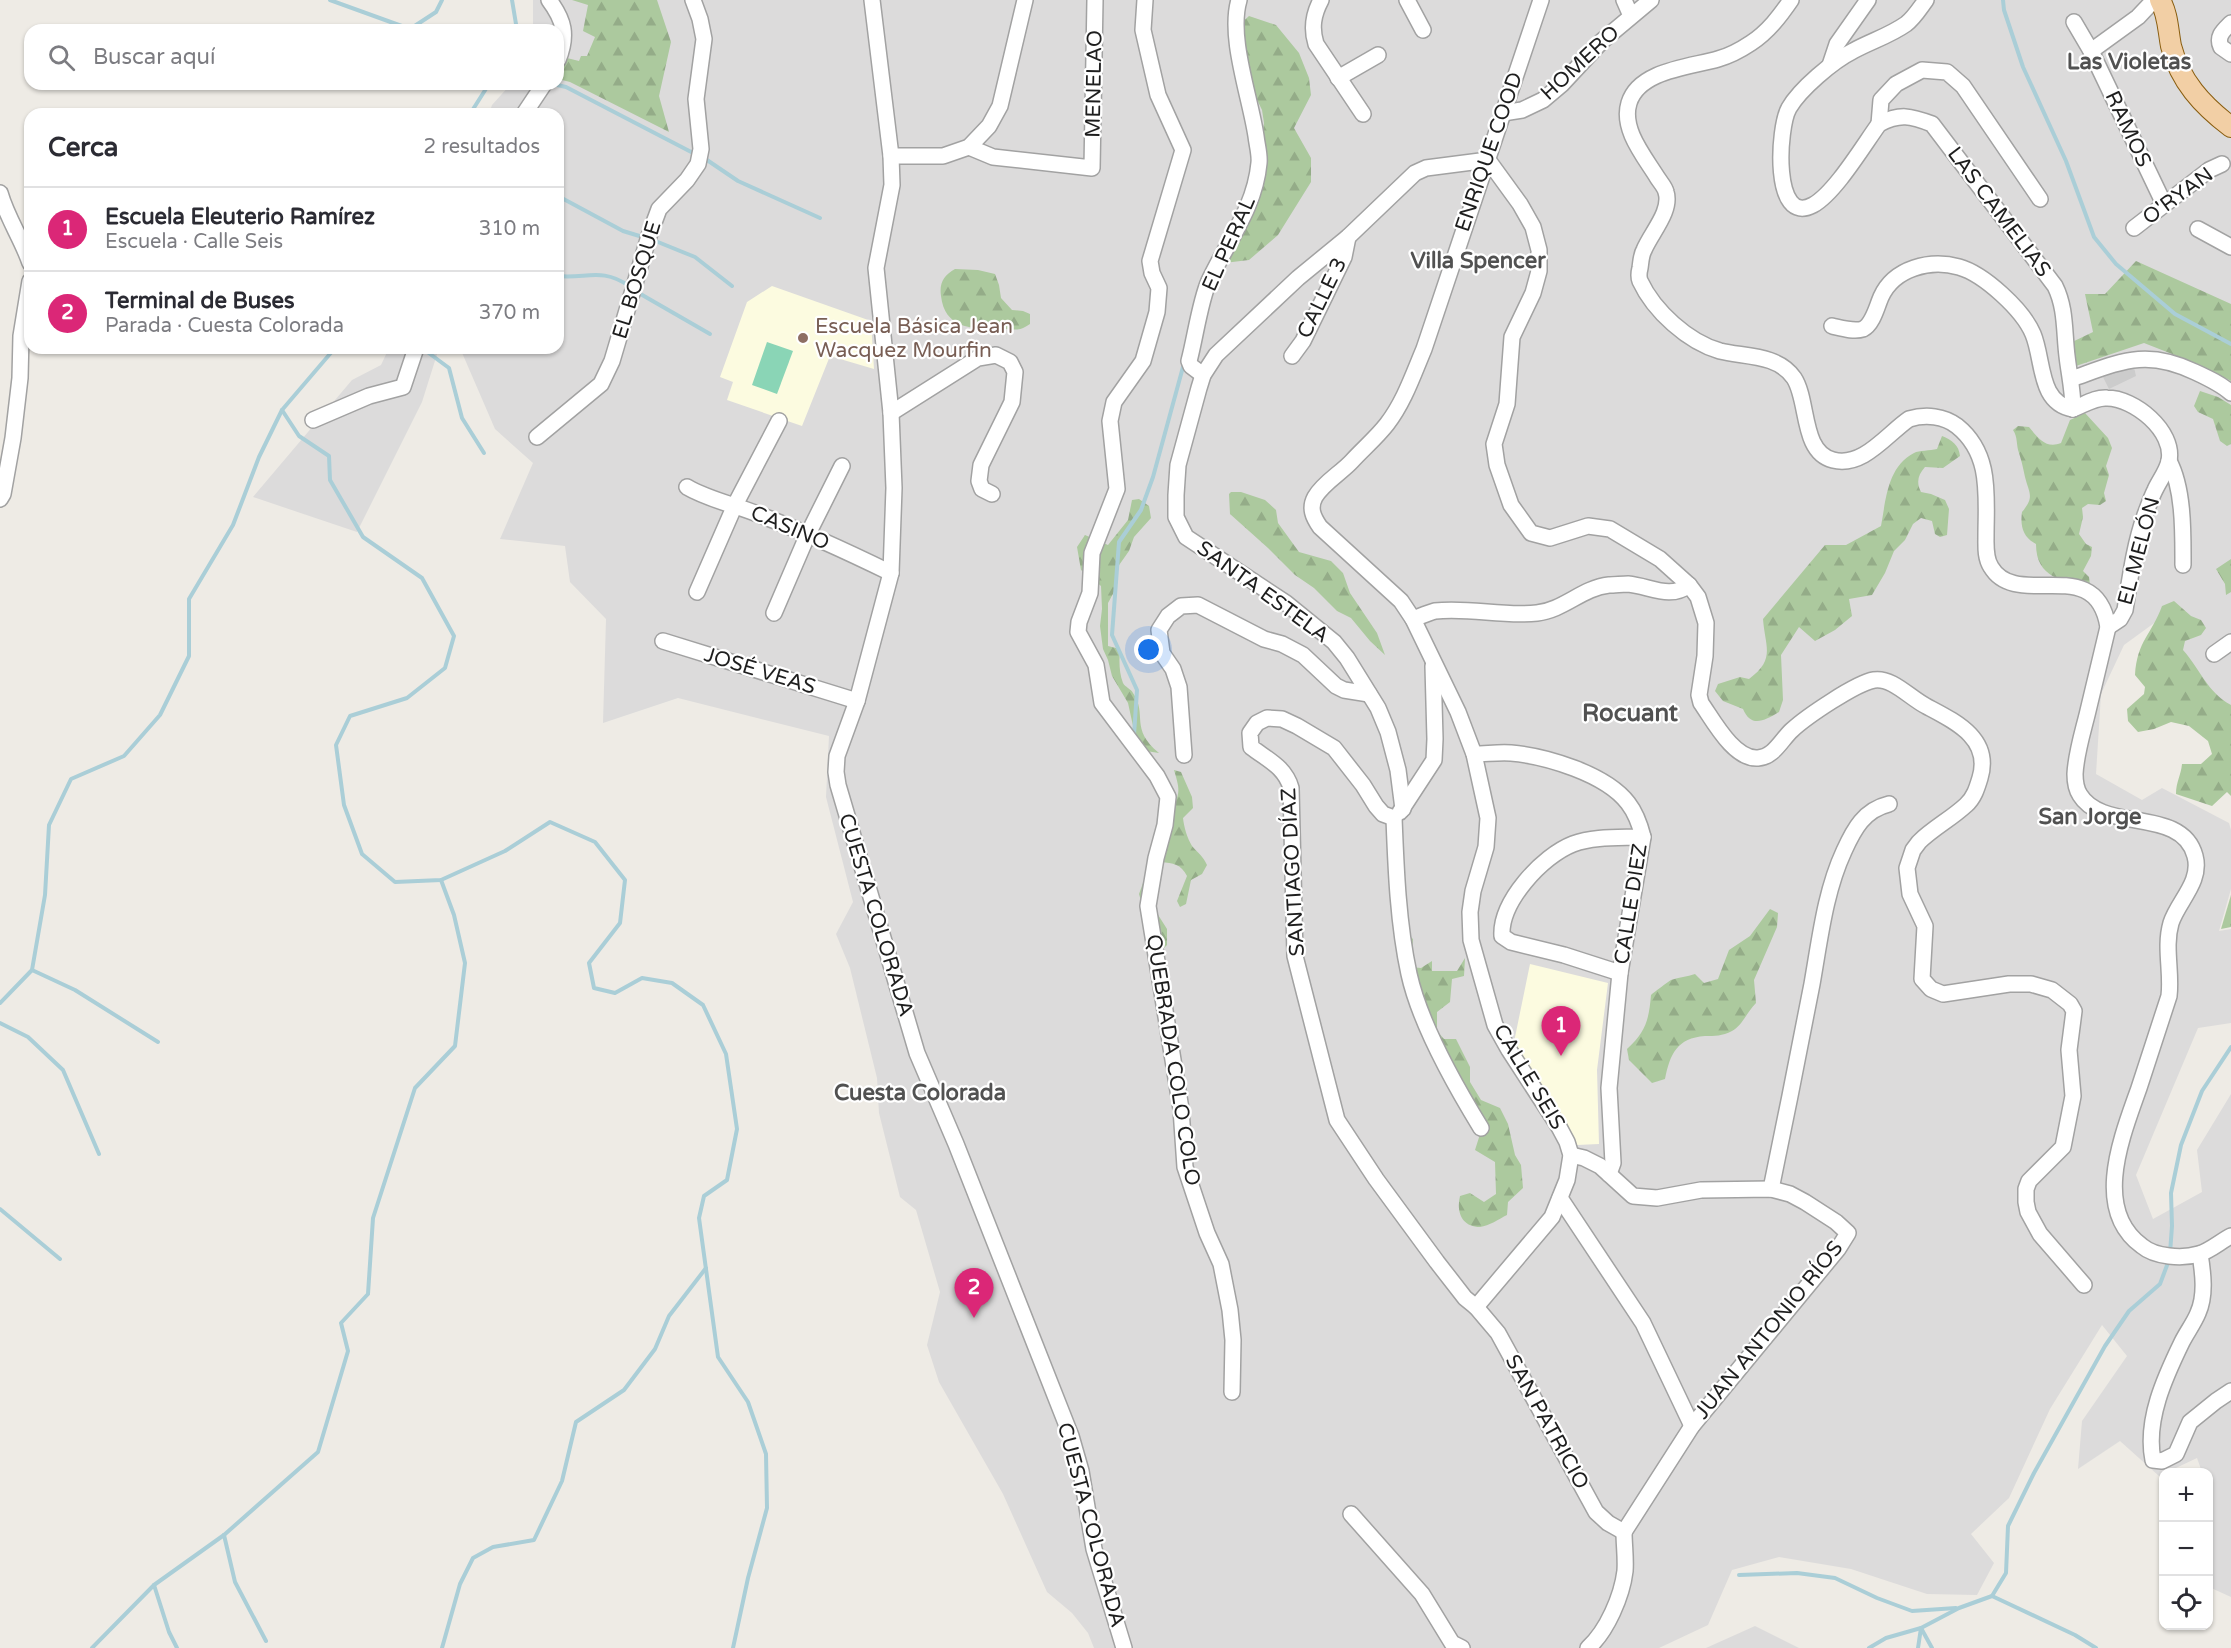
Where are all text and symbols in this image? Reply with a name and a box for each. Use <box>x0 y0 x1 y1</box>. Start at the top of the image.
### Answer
street label: HOMERO <box>1535 20 1625 106</box>
search box <box>24 24 564 90</box>
street label: MENELAO <box>1081 30 1107 138</box>
icon: search <box>45 41 78 74</box>
text: Buscar aquí <box>93 44 215 70</box>
district label: Las Violetas <box>2067 49 2192 75</box>
street label: ENRIQUE COOD <box>1450 69 1528 235</box>
street label: RAMOS <box>2100 87 2156 171</box>
text: Cerca <box>48 132 118 163</box>
text: 2 resultados <box>424 135 540 159</box>
street label: LAS CAMELIAS <box>1942 142 2056 282</box>
street label: O'RYAN <box>2138 162 2218 230</box>
street label: EL PERAL <box>1197 193 1261 295</box>
text: Escuela Eleuterio Ramírez <box>105 204 375 230</box>
text: 1 <box>61 217 74 241</box>
text: 310 m <box>479 217 540 241</box>
street label: EL BOSQUE <box>607 218 667 342</box>
text: Escuela · Calle Seis <box>105 230 283 254</box>
district label: Villa Spencer <box>1410 248 1546 274</box>
street label: CALLE 3 <box>1292 254 1352 342</box>
text: Terminal de Buses <box>105 288 295 314</box>
text: 2 <box>61 301 74 325</box>
text: 370 m <box>479 301 540 325</box>
text: Parada · Cuesta Colorada <box>105 314 344 338</box>
place label: Escuela Básica Jean Wacquez Mourfin <box>815 314 1013 363</box>
marker: Escuela Básica Jean Wacquez Mourfin <box>796 331 810 345</box>
street label: EL MELÓN <box>2113 494 2165 608</box>
street label: CASINO <box>747 500 833 556</box>
street label: SANTA ESTELA <box>1192 536 1334 648</box>
your location <box>1134 635 1163 664</box>
street label: JOSÉ VEAS <box>701 642 819 700</box>
district label: Rocuant <box>1582 699 1679 728</box>
street label: SANTIAGO DÍAZ <box>1276 787 1310 957</box>
district label: San Jorge <box>2038 804 2142 830</box>
street label: CUESTA COLORADA <box>833 811 919 1019</box>
street label: CALLE DIEZ <box>1609 842 1653 966</box>
street label: QUEBRADA COLO COLO <box>1141 932 1205 1188</box>
pin: 1 <box>1542 1006 1580 1056</box>
street label: CALLE SEIS <box>1488 1020 1570 1134</box>
district label: Cuesta Colorada <box>834 1080 1006 1106</box>
street label: JUAN ANTONIO RÍOS <box>1690 1236 1848 1424</box>
pin: 2 <box>954 1268 994 1318</box>
street label: SAN PATRICIO <box>1500 1350 1594 1494</box>
street label: CUESTA COLORADA <box>1052 1420 1130 1630</box>
map controls <box>2159 1468 2213 1630</box>
button: + <box>2159 1468 2213 1522</box>
button: − <box>2159 1522 2213 1576</box>
button: locate <box>2159 1576 2213 1630</box>

